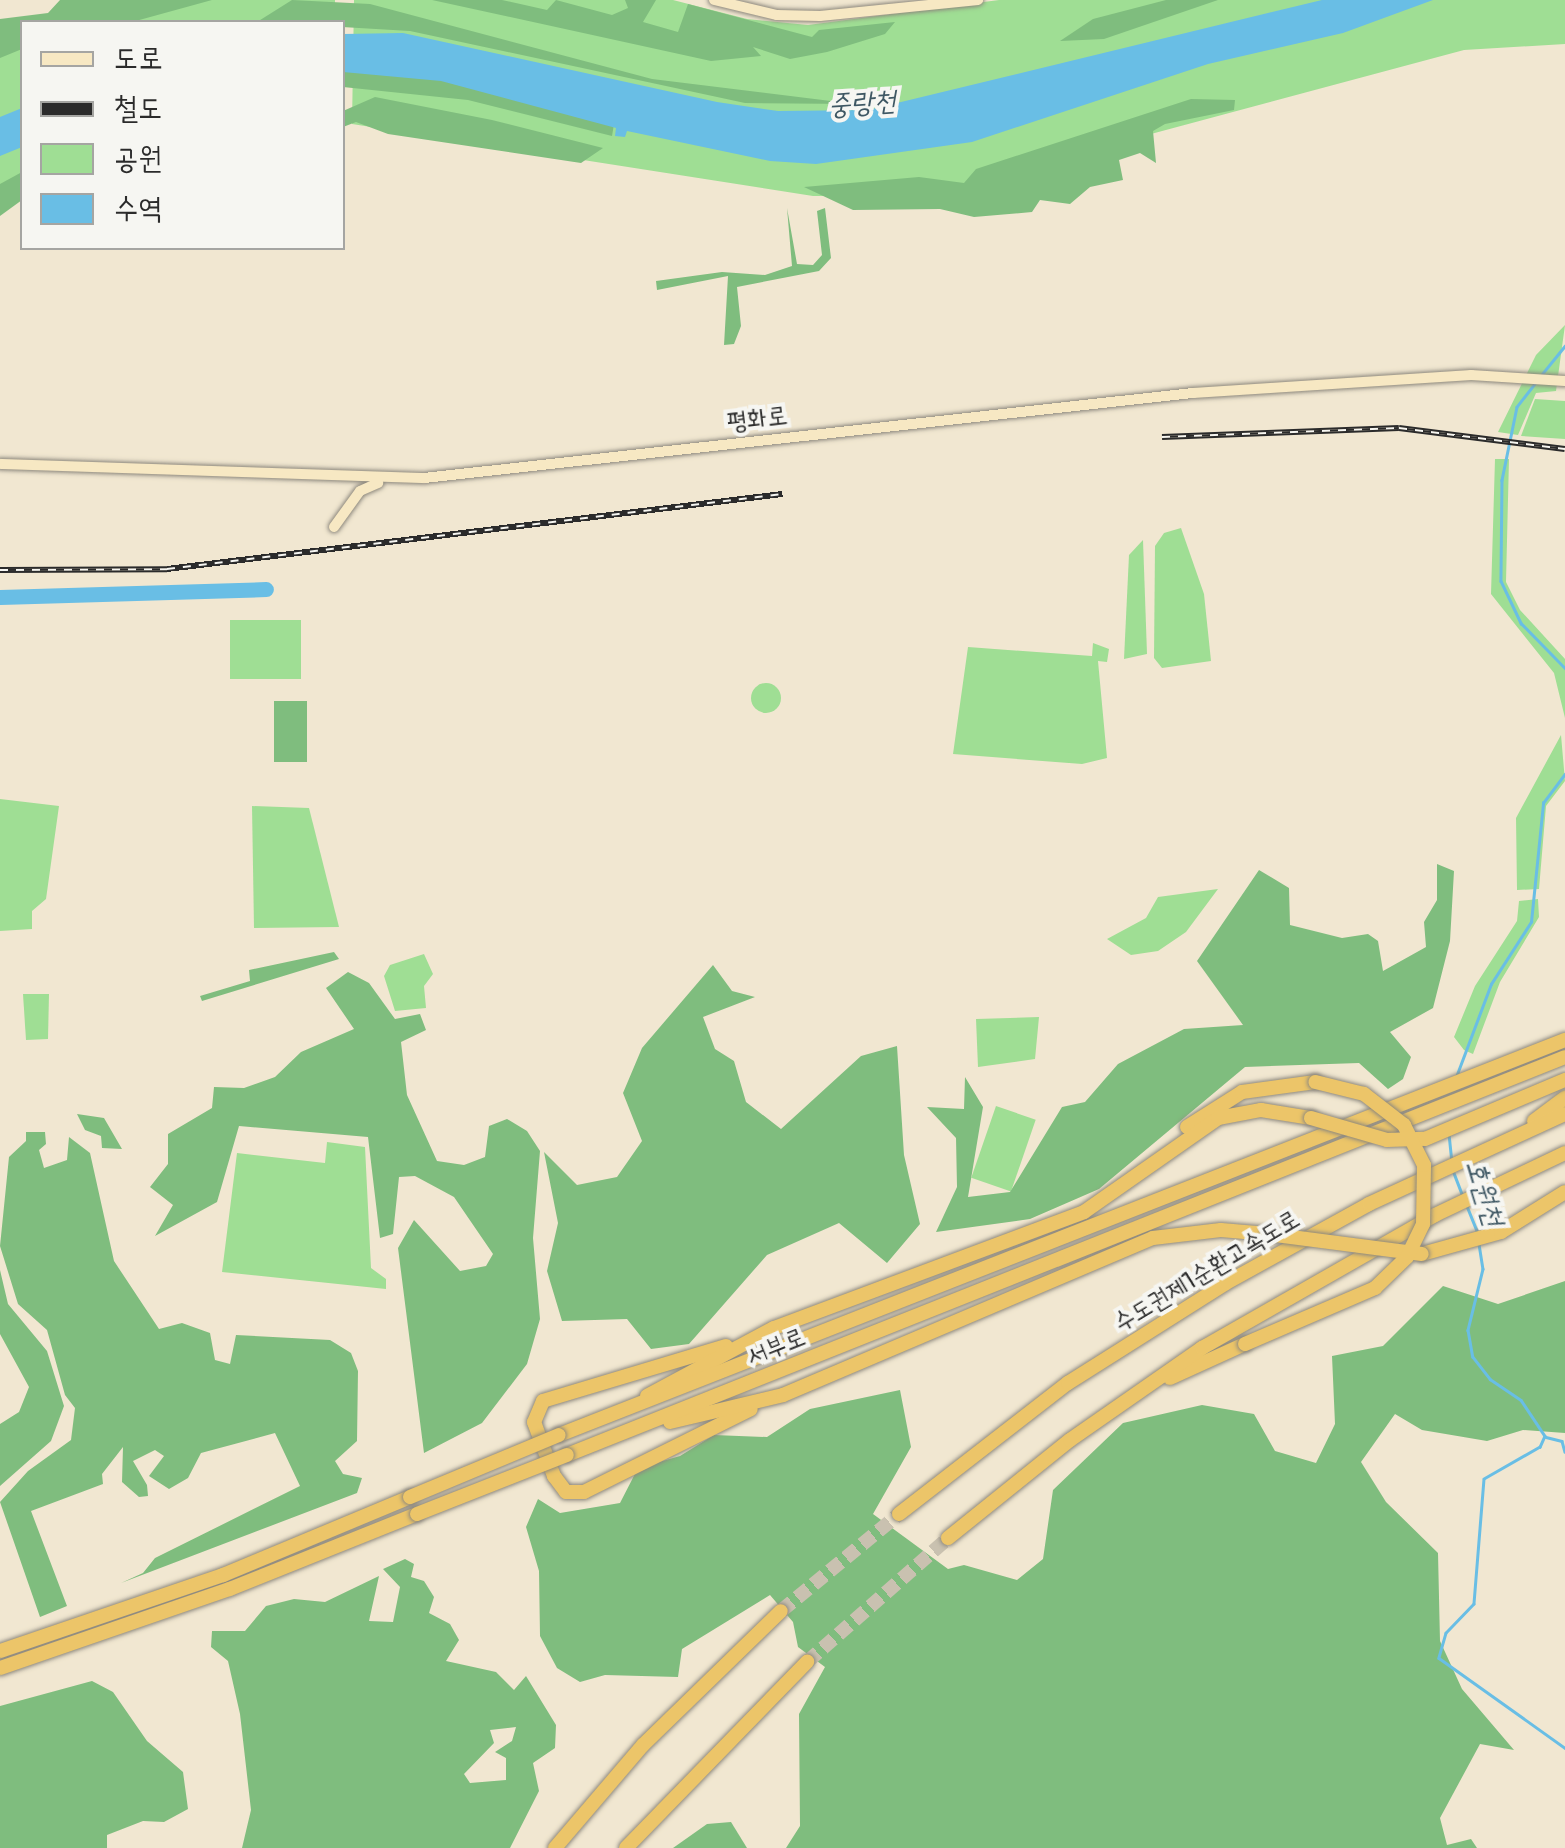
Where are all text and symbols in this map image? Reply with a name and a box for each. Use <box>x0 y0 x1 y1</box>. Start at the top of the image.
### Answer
legend <box>20 20 345 250</box>
text: 도로 <box>114 40 162 77</box>
water label: 중랑천 <box>827 85 897 123</box>
text: 철도 <box>114 90 162 127</box>
text: 공원 <box>114 140 162 177</box>
text: 수역 <box>114 190 162 227</box>
street label: 평화로 <box>725 401 789 439</box>
water label: 호원천 <box>1458 1156 1510 1230</box>
street label: 수도권제1순환고속도로 <box>1109 1205 1305 1339</box>
street label: 서부로 <box>742 1323 810 1373</box>

